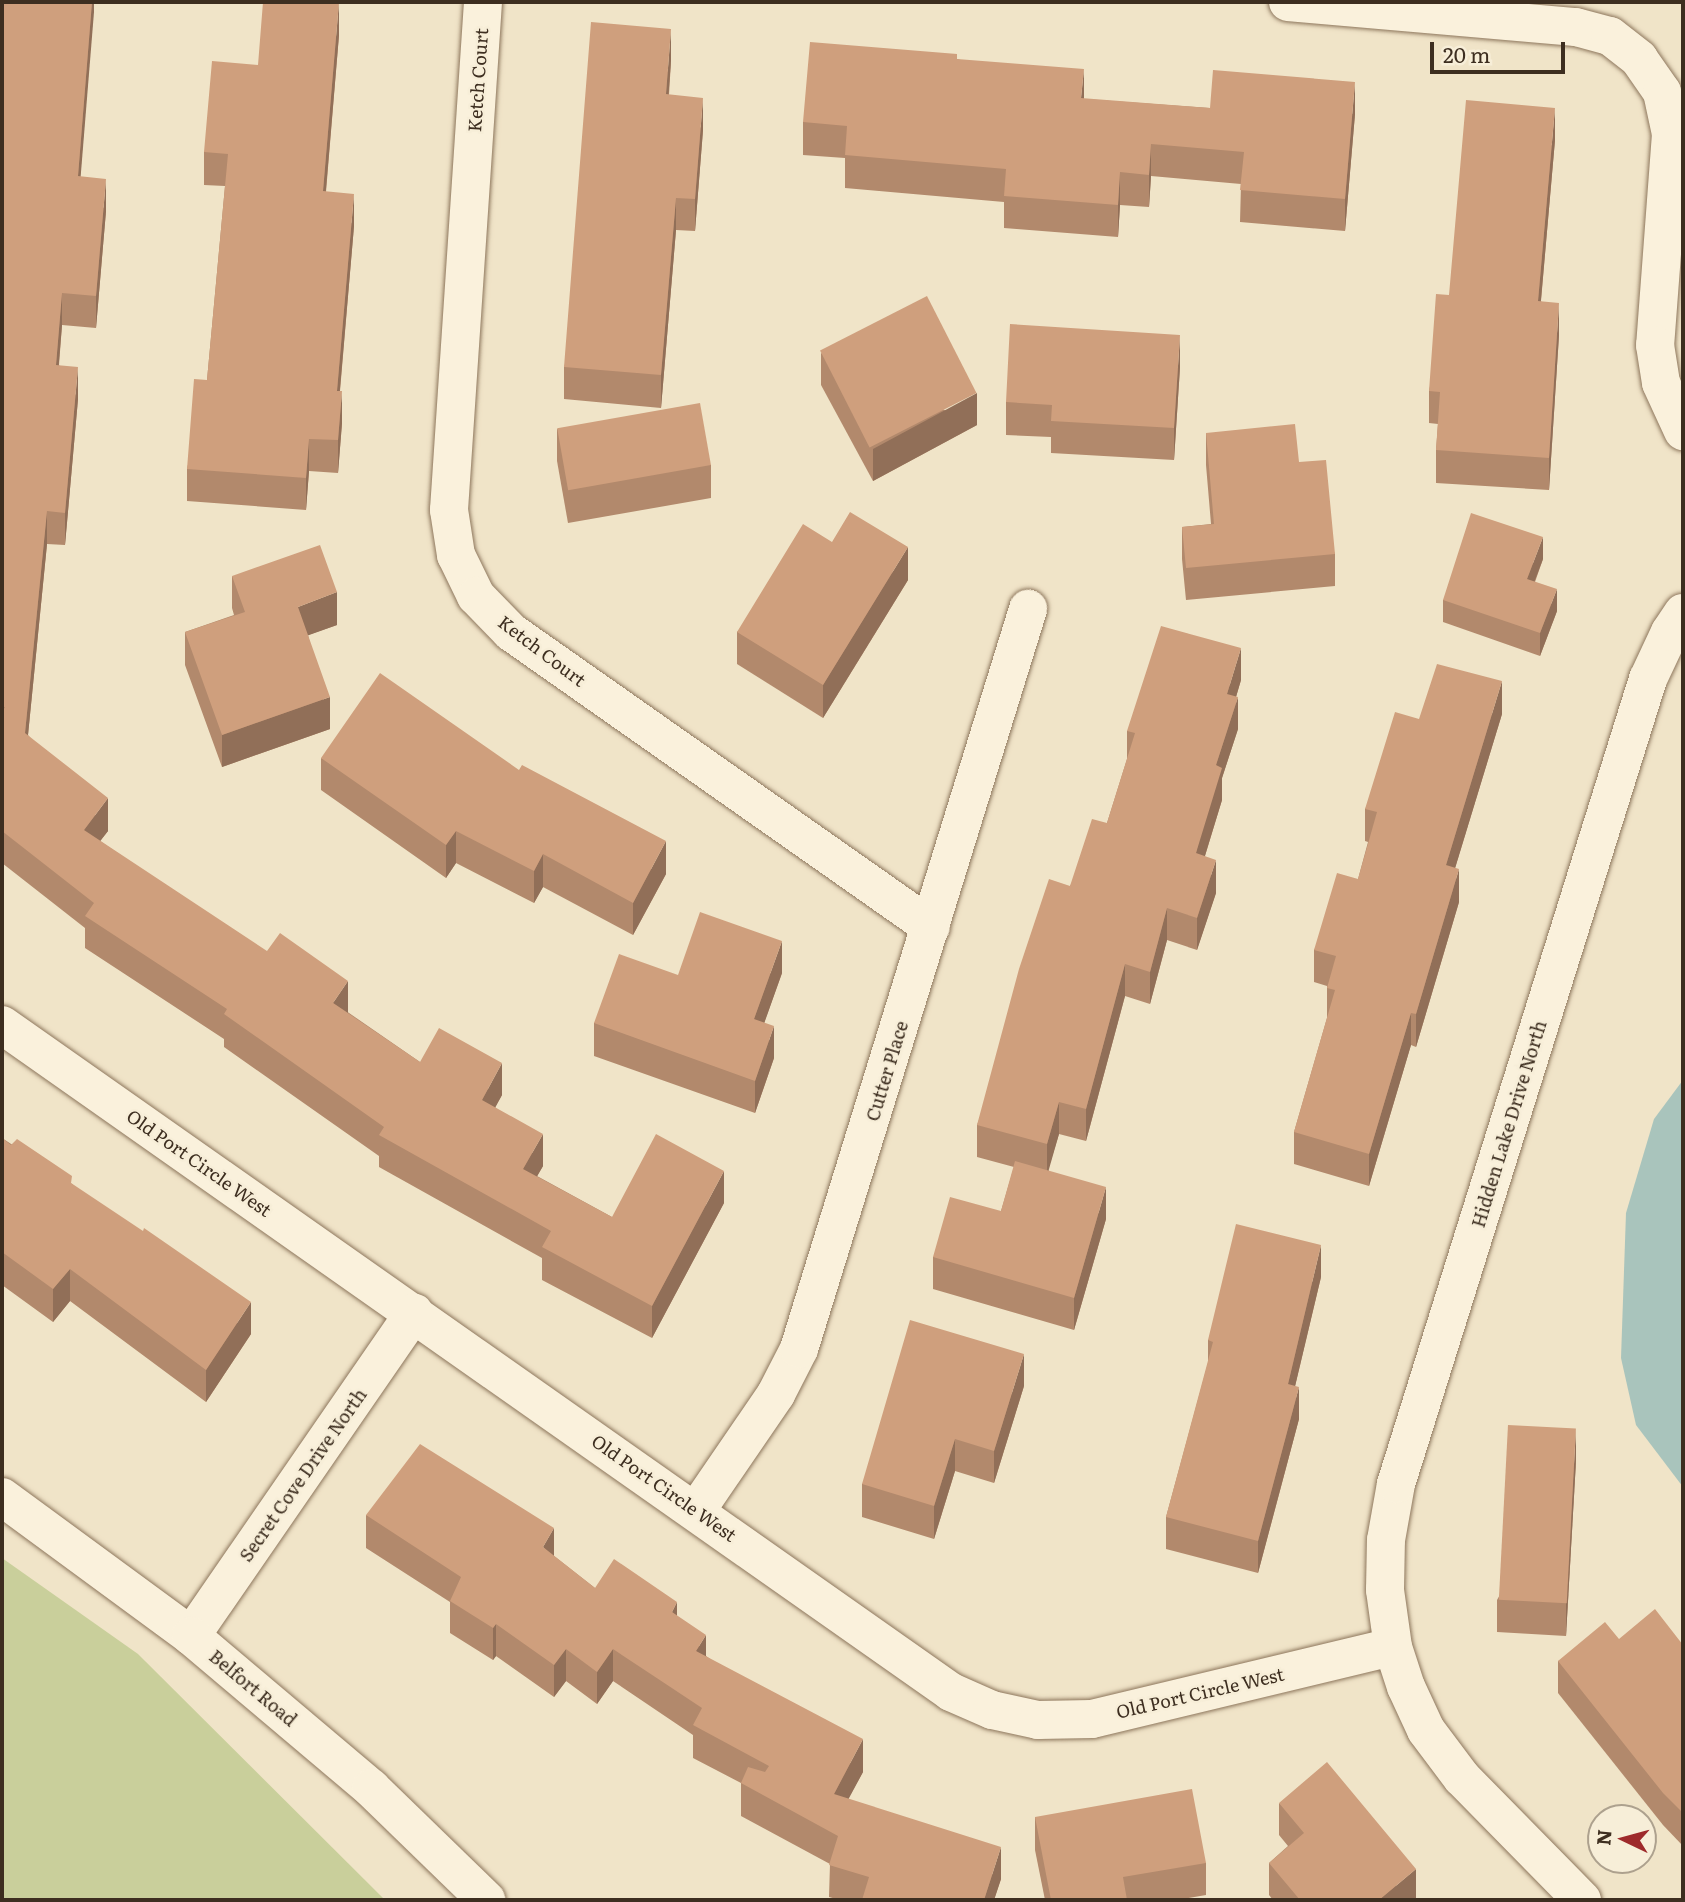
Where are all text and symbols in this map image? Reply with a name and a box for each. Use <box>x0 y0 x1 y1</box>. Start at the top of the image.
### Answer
street label: Ketch Court <box>464 27 492 133</box>
scale bar <box>1433 28 1568 72</box>
text: 20 m <box>1443 38 1490 69</box>
street label: Ketch Court <box>494 611 590 691</box>
street label: Cutter Place <box>862 1018 912 1124</box>
street label: Hidden Lake Drive North <box>1467 1018 1551 1230</box>
street label: Old Port Circle West <box>123 1105 275 1221</box>
street label: Secret Cove Drive North <box>235 1384 371 1566</box>
street label: Old Port Circle West <box>588 1430 740 1546</box>
street label: Belfort Road <box>205 1645 301 1731</box>
street label: Old Port Circle West <box>1114 1663 1286 1723</box>
north arrow <box>1587 1804 1657 1874</box>
text: N <box>1588 1828 1618 1847</box>

